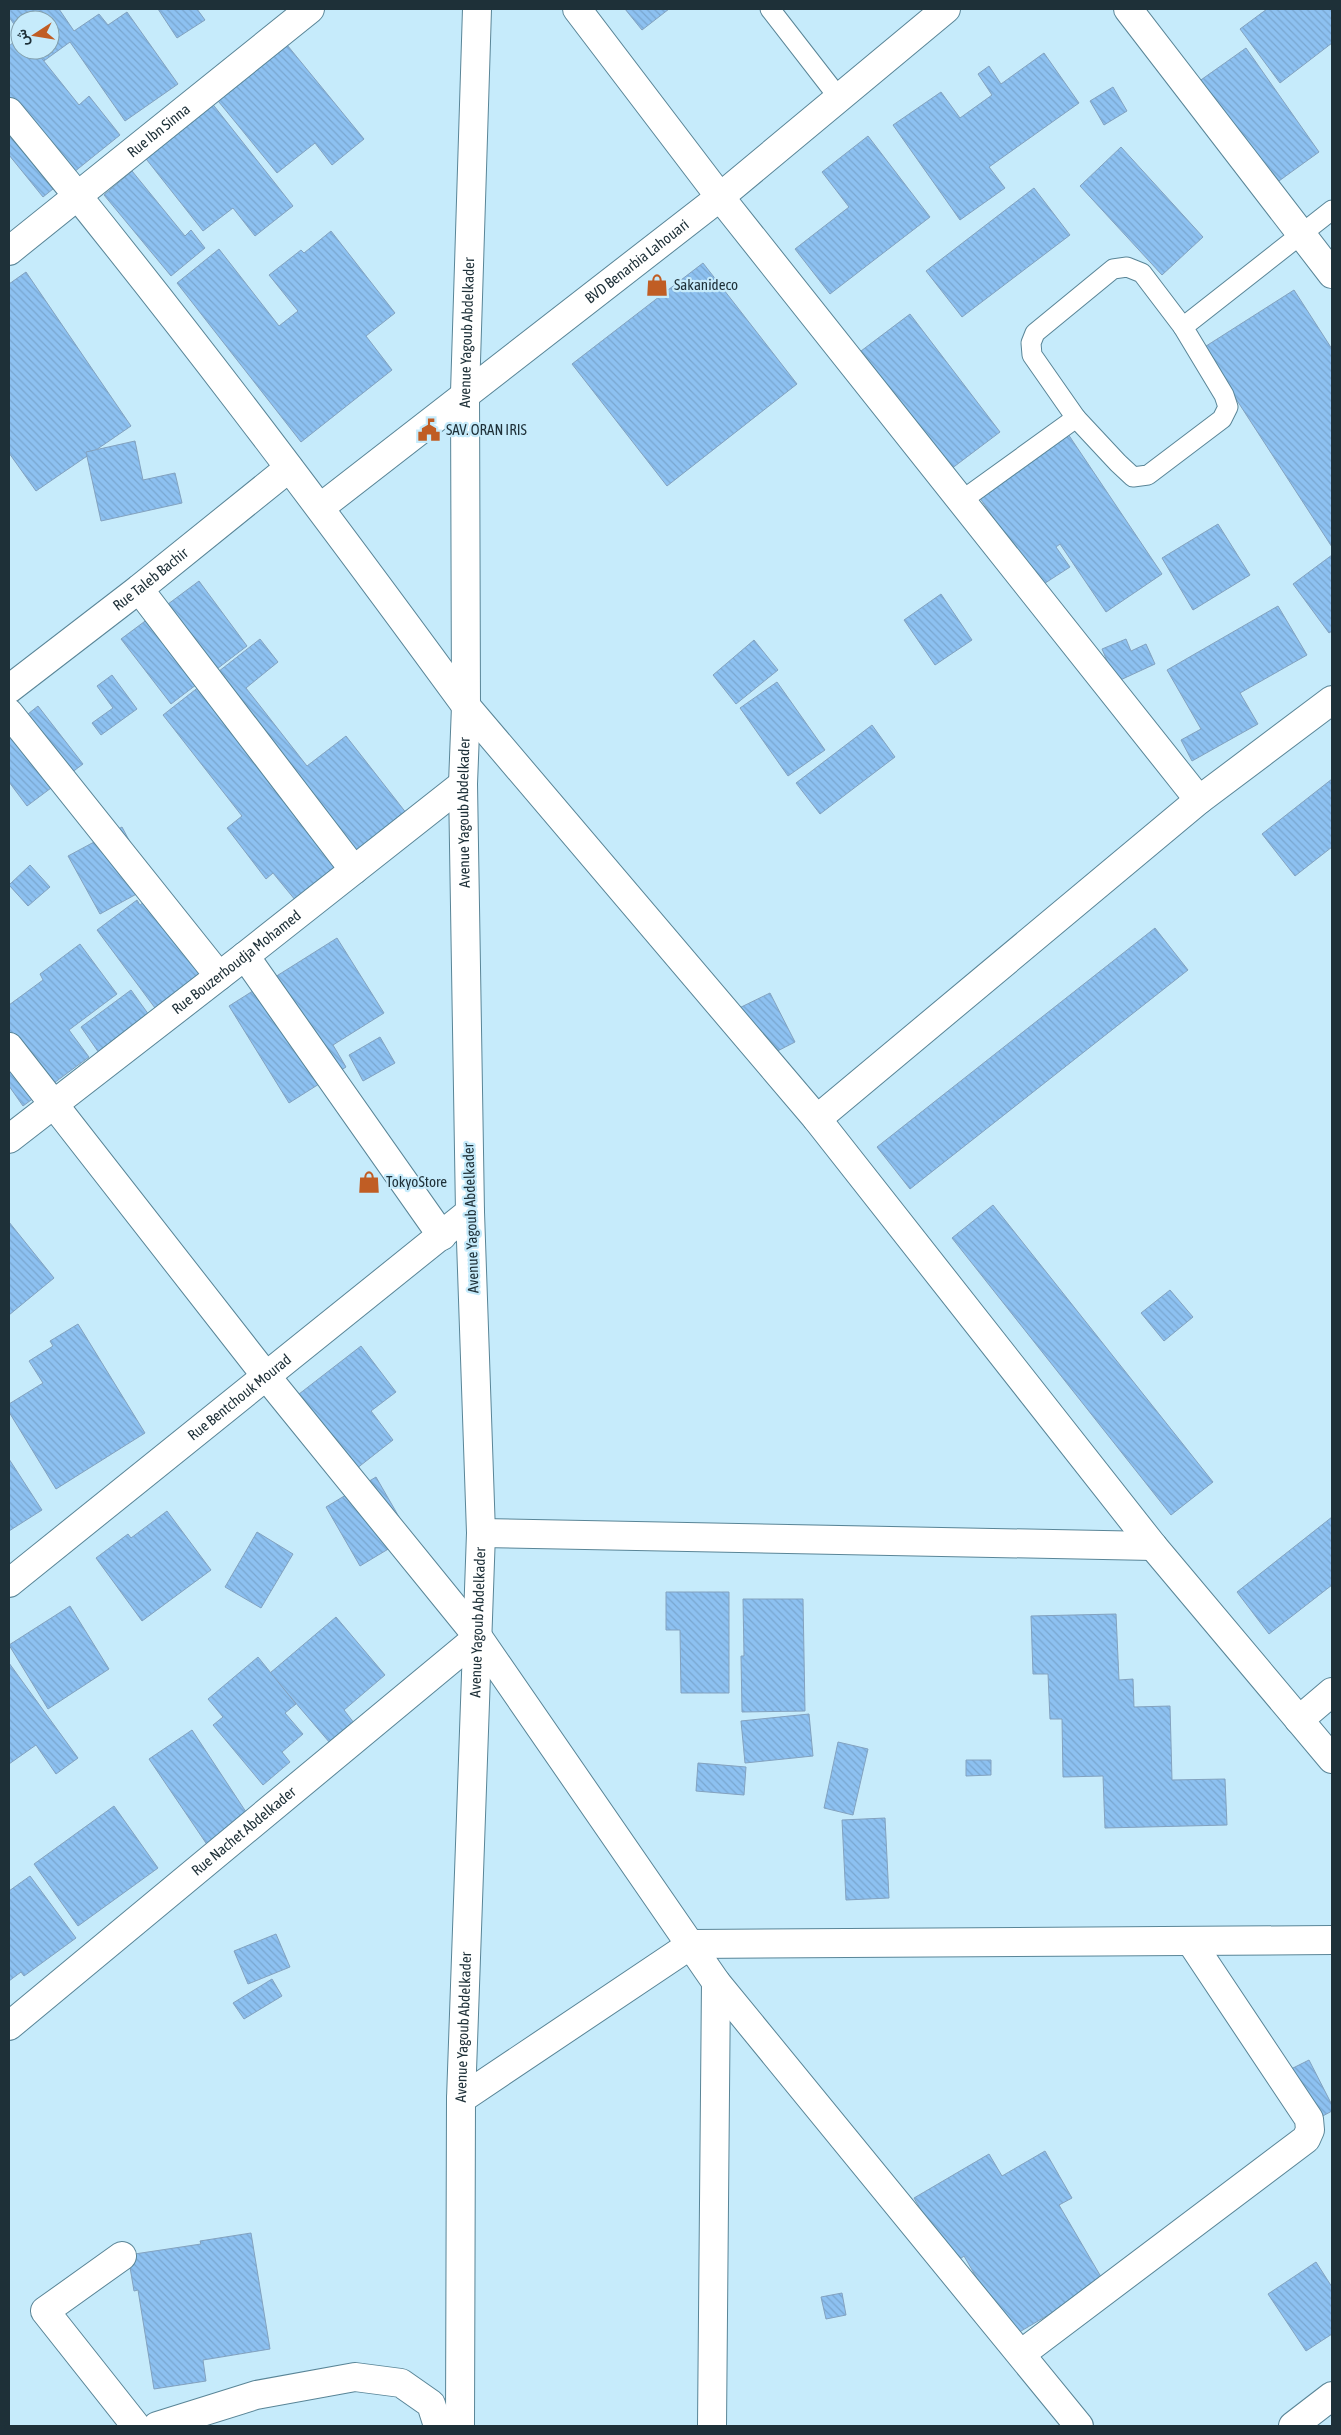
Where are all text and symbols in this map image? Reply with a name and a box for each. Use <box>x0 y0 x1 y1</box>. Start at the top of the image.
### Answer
north arrow <box>10 10 60 60</box>
text: ش <box>13 27 33 48</box>
street label: Rue Ibn Sinna <box>124 100 193 161</box>
street label: BVD Benarbia Lahouari <box>581 216 692 307</box>
street label: Avenue Yagoub Abdelkader <box>456 257 477 408</box>
shop icon: Sakanideco <box>644 272 670 298</box>
place label: Sakanideco <box>674 276 738 293</box>
public building icon: SAV. ORAN IRIS <box>416 417 442 443</box>
place label: SAV. ORAN IRIS <box>446 421 527 438</box>
street label: Rue Taleb Bachir <box>109 544 191 614</box>
street label: Avenue Yagoub Abdelkader <box>454 737 473 888</box>
street label: Rue Bouzerboudja Mohamed <box>168 906 304 1017</box>
street label: Avenue Yagoub Abdelkader <box>459 1142 482 1293</box>
shop icon: TokyoStore <box>356 1169 382 1195</box>
place label: TokyoStore <box>386 1173 447 1190</box>
street label: Rue Bentchouk Mourad <box>184 1350 294 1444</box>
street label: Avenue Yagoub Abdelkader <box>466 1546 489 1698</box>
street label: Rue Nachet Abdelkader <box>188 1783 299 1879</box>
street label: Avenue Yagoub Abdelkader <box>452 1951 474 2102</box>

